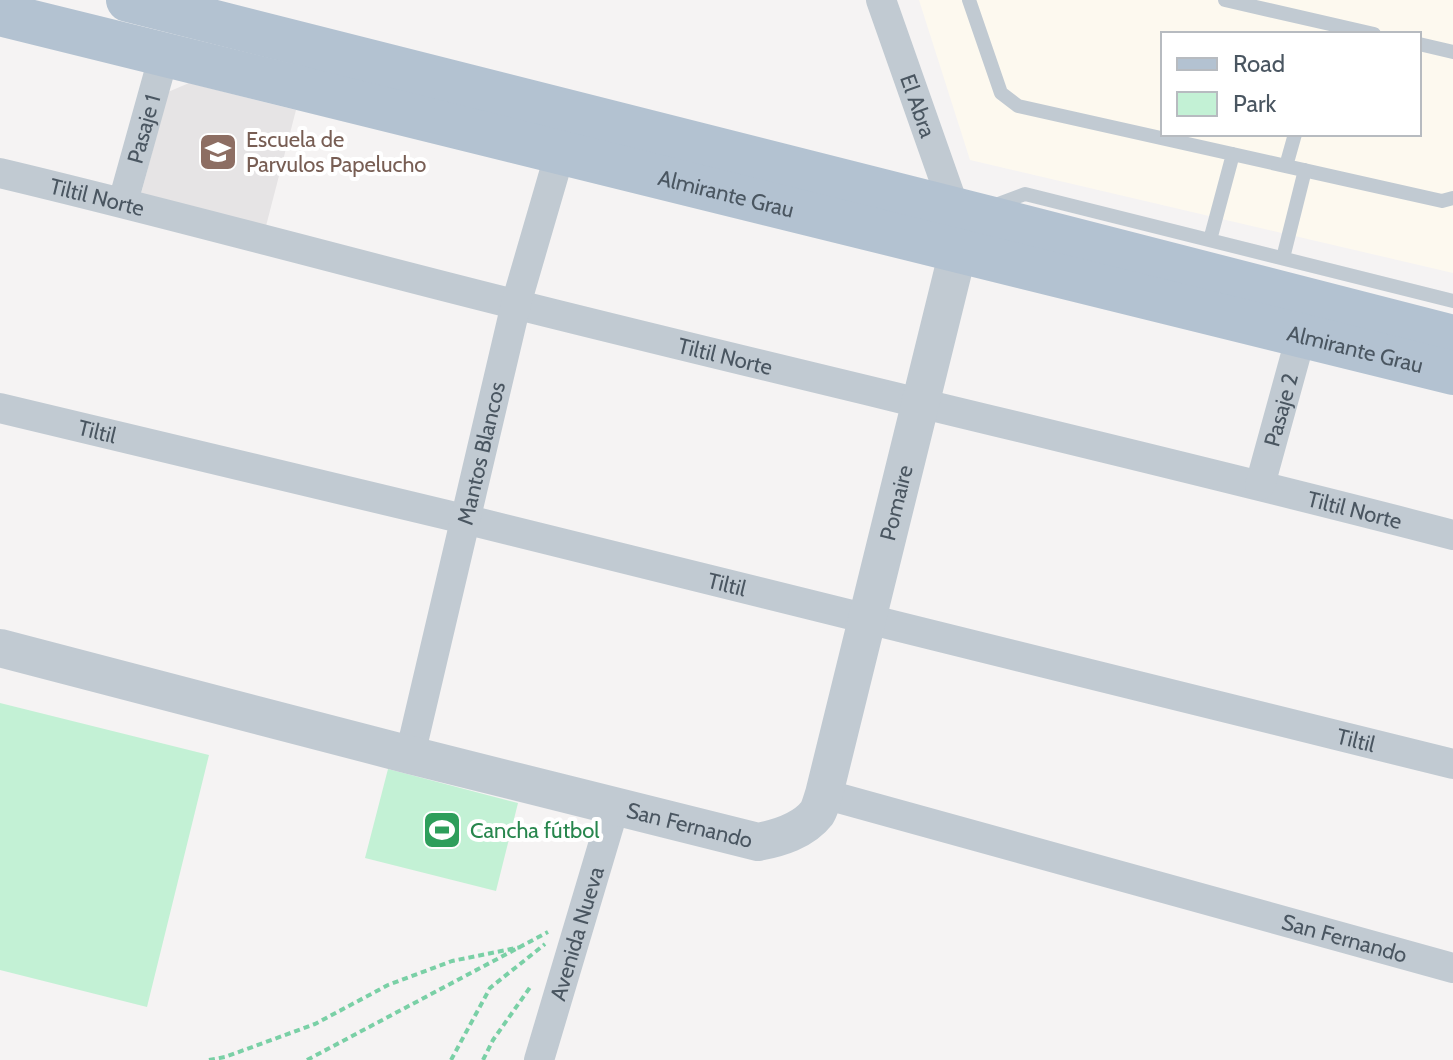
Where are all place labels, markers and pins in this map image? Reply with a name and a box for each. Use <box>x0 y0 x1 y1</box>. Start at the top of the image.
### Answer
place label: Escuela de Parvulos Papelucho <box>246 126 426 178</box>
school or university icon: Escuela de Parvulos Papelucho <box>197 131 239 173</box>
sports icon: Cancha fútbol <box>421 809 463 851</box>
place label: Cancha fútbol <box>470 817 600 844</box>

